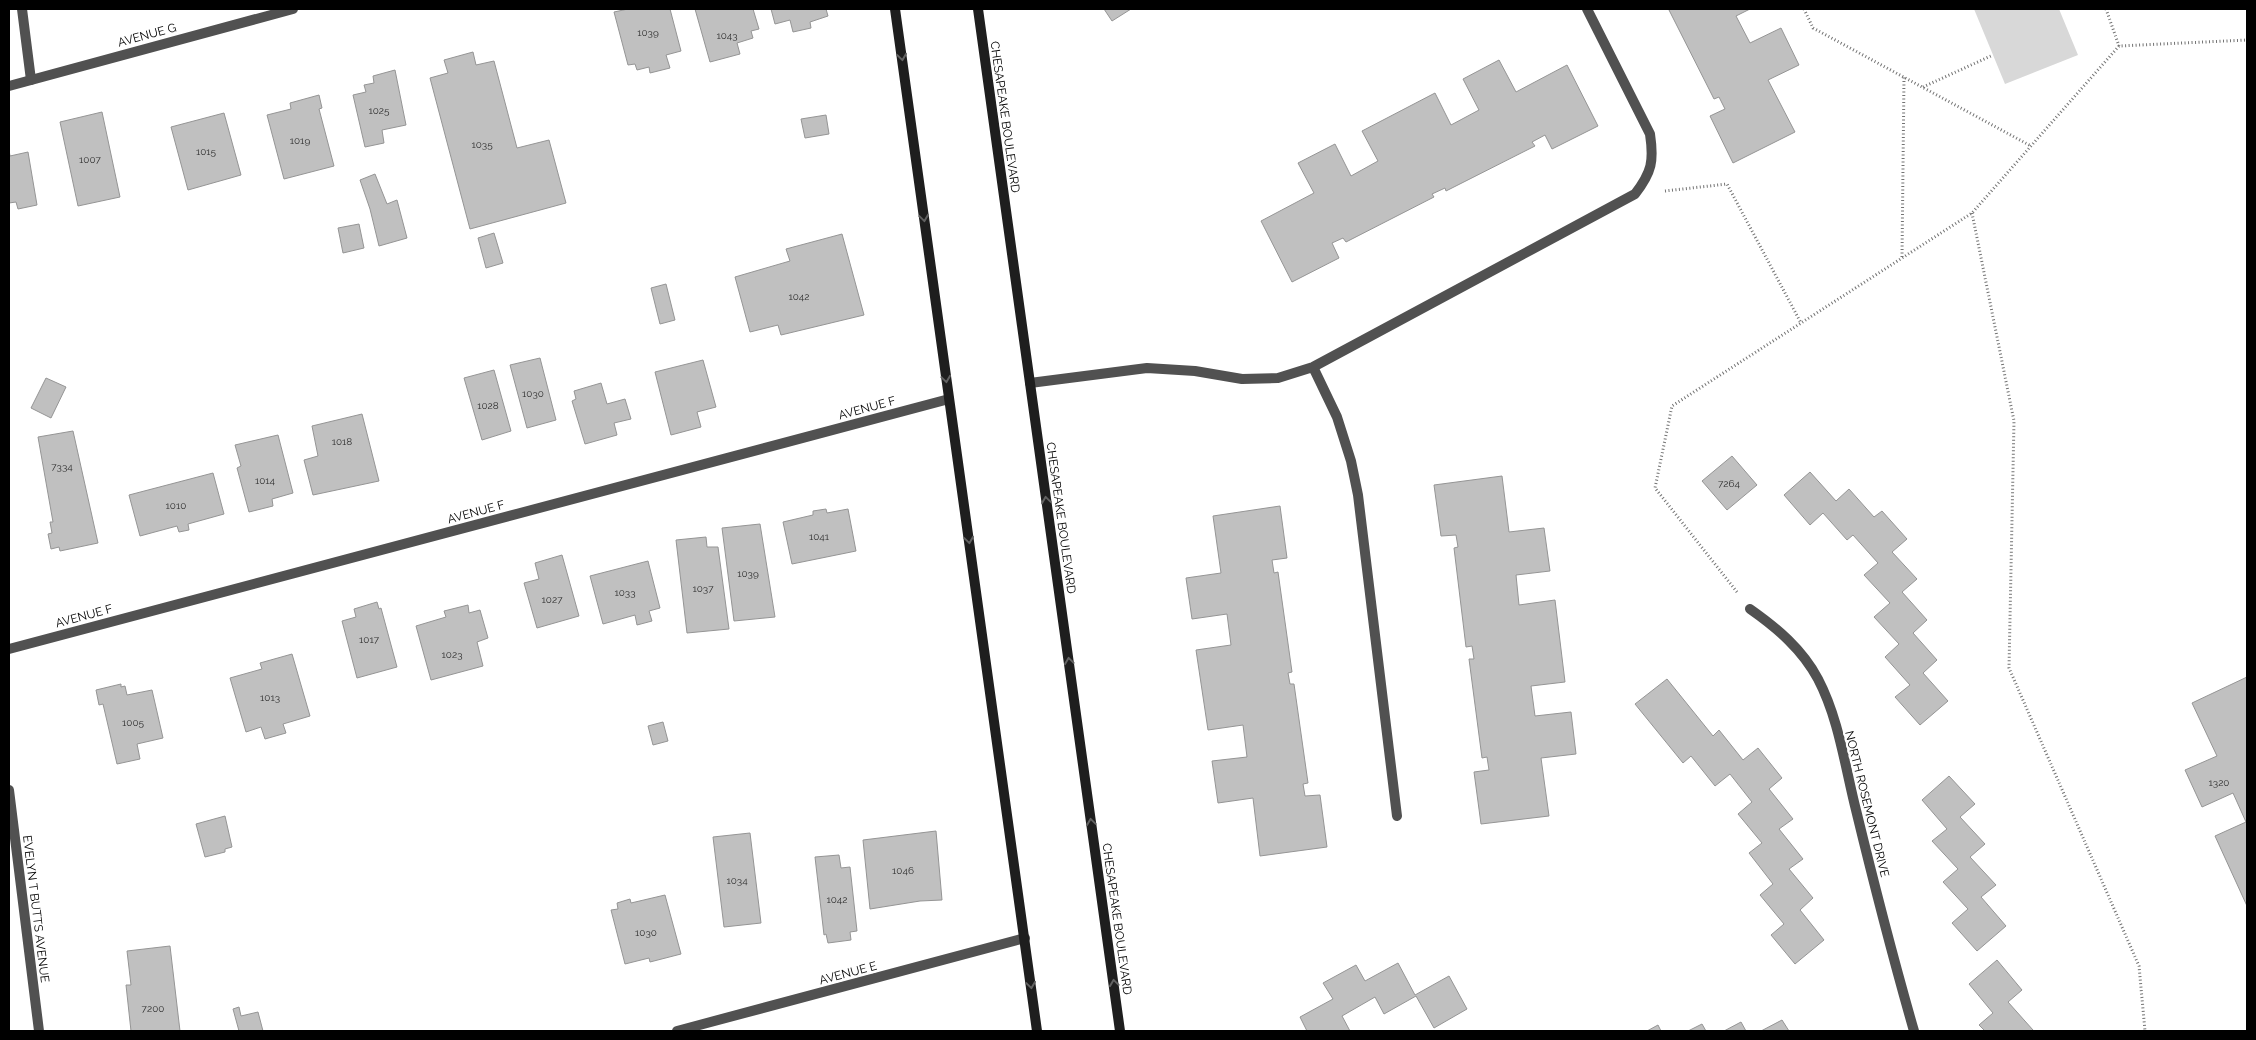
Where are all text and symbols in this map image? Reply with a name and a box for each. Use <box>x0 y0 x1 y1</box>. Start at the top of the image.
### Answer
street label: AVENUE G <box>116 20 178 50</box>
house number: 1039 <box>637 27 659 38</box>
house number: 1043 <box>716 30 738 41</box>
street label: CHESAPEAKE BOULEVARD <box>987 40 1023 194</box>
one-way arrow <box>896 53 907 61</box>
house number: 1025 <box>368 105 390 116</box>
house number: 1019 <box>290 135 310 146</box>
house number: 1035 <box>471 139 493 150</box>
house number: 1015 <box>196 146 217 157</box>
house number: 1007 <box>79 154 102 165</box>
one-way arrow <box>918 214 929 222</box>
house number: 1042 <box>788 291 810 302</box>
one-way arrow <box>941 375 951 383</box>
house number: 1030 <box>522 388 544 399</box>
street label: AVENUE F <box>837 394 897 422</box>
house number: 1028 <box>477 400 499 411</box>
house number: 1018 <box>332 436 352 447</box>
street label: CHESAPEAKE BOULEVARD <box>1043 441 1079 595</box>
house number: 7334 <box>51 461 73 472</box>
house number: 1014 <box>255 475 276 486</box>
house number: 7264 <box>1718 478 1741 489</box>
one-way arrow <box>1041 496 1052 504</box>
street label: AVENUE F <box>446 498 506 526</box>
house number: 1010 <box>166 500 186 511</box>
house number: 1041 <box>809 531 830 542</box>
one-way arrow <box>963 536 974 544</box>
house number: 1039 <box>737 568 759 579</box>
house number: 1037 <box>692 583 714 594</box>
house number: 1033 <box>614 587 636 598</box>
house number: 1027 <box>542 594 563 605</box>
street label: AVENUE F <box>54 602 114 630</box>
house number: 1017 <box>359 634 380 645</box>
house number: 1023 <box>442 649 462 660</box>
one-way arrow <box>1064 657 1074 665</box>
house number: 1013 <box>260 692 280 703</box>
house number: 1005 <box>122 717 145 728</box>
street label: NORTH ROSEMONT DRIVE <box>1842 729 1892 879</box>
house number: 1320 <box>2209 777 2229 788</box>
one-way arrow <box>1086 818 1097 826</box>
street label: EVELYN T BUTTS AVENUE <box>20 835 52 983</box>
street label: CHESAPEAKE BOULEVARD <box>1099 842 1135 996</box>
house number: 1046 <box>892 865 914 876</box>
house number: 1034 <box>726 875 748 886</box>
house number: 1042 <box>826 894 848 905</box>
house number: 1030 <box>635 927 657 938</box>
street label: AVENUE E <box>818 959 878 987</box>
one-way arrow <box>1109 979 1119 987</box>
one-way arrow <box>1025 981 1036 989</box>
house number: 7200 <box>142 1003 164 1014</box>

